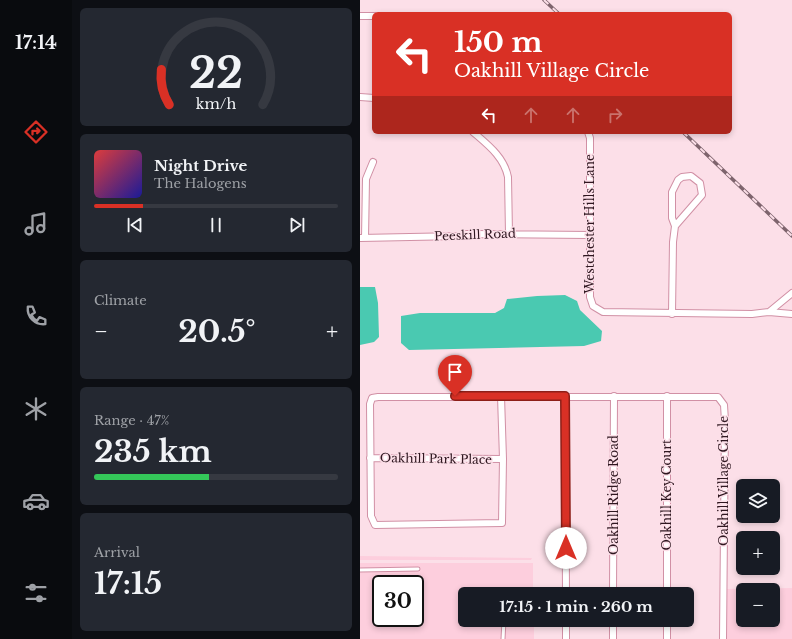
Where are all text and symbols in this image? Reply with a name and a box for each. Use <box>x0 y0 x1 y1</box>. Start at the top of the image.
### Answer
text: 150 m <box>454 25 542 60</box>
icon: left <box>388 28 440 80</box>
text: 17:14 <box>15 32 57 54</box>
text: 22 <box>189 48 243 99</box>
text: Oakhill Village Circle <box>454 60 649 82</box>
text: km/h <box>196 95 236 113</box>
icon: left <box>478 104 500 126</box>
icon: ahead <box>520 104 542 126</box>
icon: ahead <box>562 104 584 126</box>
icon: right <box>604 104 626 126</box>
icon: directions <box>22 118 50 146</box>
street label: Westchester Hills Lane <box>582 154 597 295</box>
text: Night Drive <box>154 156 247 175</box>
text: The Halogens <box>154 175 247 192</box>
icon: music <box>22 210 50 238</box>
icon: previous <box>124 214 146 236</box>
icon: pause <box>205 214 227 236</box>
icon: next <box>286 214 308 236</box>
street label: Peeskill Road <box>434 226 516 243</box>
text: Climate <box>94 292 147 309</box>
icon: phone <box>22 302 50 330</box>
text: 20.5° <box>178 313 256 350</box>
text: − <box>94 318 108 345</box>
text: + <box>326 318 338 345</box>
pin <box>438 355 472 396</box>
icon: arrive <box>444 361 466 383</box>
icon: climate <box>22 395 50 423</box>
text: Range · 47% <box>94 412 170 429</box>
street label: Oakhill Village Circle <box>716 416 731 546</box>
text: 235 km <box>94 433 212 470</box>
street label: Oakhill Ridge Road <box>606 435 621 555</box>
street label: Oakhill Key Court <box>659 439 674 551</box>
street label: Oakhill Park Place <box>380 450 492 467</box>
map controls <box>736 479 780 627</box>
button: layers <box>736 479 780 523</box>
icon: car <box>22 487 50 515</box>
position arrow <box>545 527 587 569</box>
button: + <box>736 531 780 575</box>
text: Arrival <box>94 544 140 561</box>
text: 17:15 <box>94 565 162 602</box>
speed limit sign: 30 <box>372 575 424 627</box>
icon: filters <box>22 579 50 607</box>
button: − <box>736 583 780 627</box>
text: 17:15 · 1 min · 260 m <box>499 597 653 616</box>

